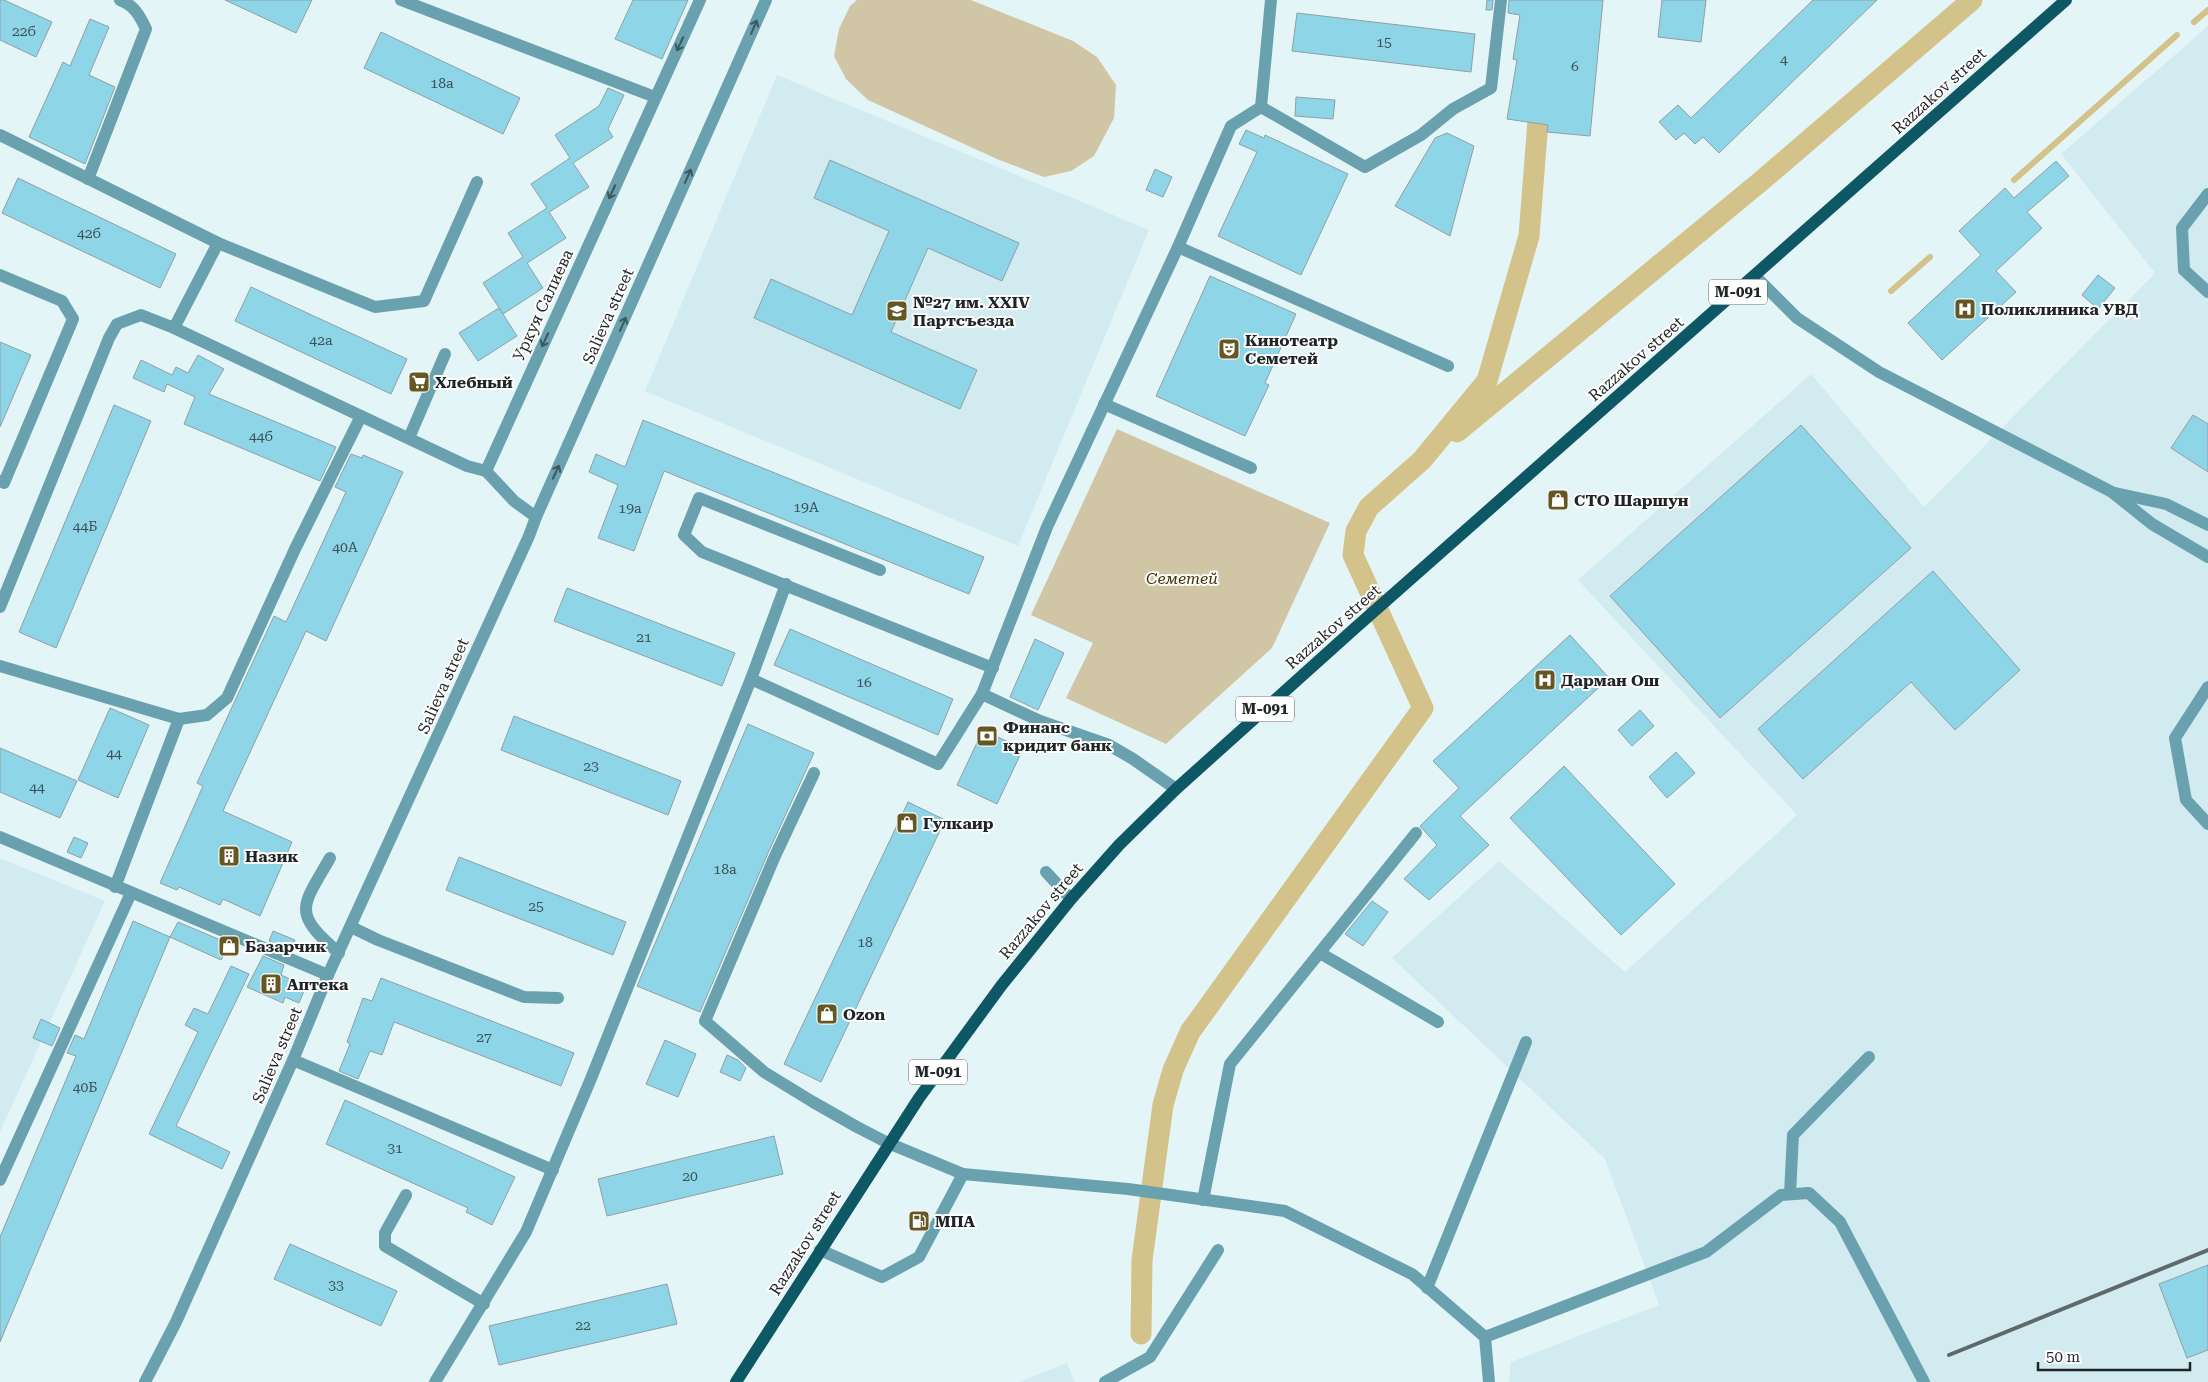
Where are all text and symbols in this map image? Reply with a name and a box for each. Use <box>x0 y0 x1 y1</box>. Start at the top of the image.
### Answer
one-way arrow <box>750 20 760 35</box>
house number: 22б <box>12 23 36 39</box>
house number: 15 <box>1376 34 1392 50</box>
one-way arrow <box>674 37 684 52</box>
street label: Razzakov street <box>1888 44 1990 138</box>
house number: 4 <box>1780 51 1788 67</box>
house number: 6 <box>1571 58 1579 74</box>
house number: 18а <box>430 75 454 91</box>
one-way arrow <box>684 169 694 184</box>
one-way arrow <box>607 184 617 199</box>
house number: 42б <box>77 225 101 241</box>
street label: Уркуя Салиева <box>509 246 577 364</box>
street label: Salieva street <box>578 265 638 367</box>
road number: М-091 <box>1709 280 1767 304</box>
place label: №27 им. XXIV Партсъезда <box>913 293 1030 330</box>
hospital icon: Поликлиника УВД <box>1953 297 1977 321</box>
school or university icon: №27 им. XXIV Партсъезда <box>885 299 909 323</box>
place label: Поликлиника УВД <box>1981 300 2138 319</box>
street label: Razzakov street <box>1585 313 1687 405</box>
one-way arrow <box>618 317 628 332</box>
place label: Кинотеатр Семетей <box>1245 331 1338 368</box>
house number: 42а <box>309 332 333 348</box>
one-way arrow <box>539 332 549 347</box>
theatre icon: Кинотеатр Семетей <box>1217 337 1241 361</box>
supermarket icon: Хлебный <box>407 370 431 394</box>
place label: Хлебный <box>435 373 513 392</box>
house number: 44б <box>249 428 273 444</box>
one-way arrow <box>552 465 561 480</box>
shop icon: СТО Шаршун <box>1546 488 1570 512</box>
place label: СТО Шаршун <box>1574 491 1689 510</box>
house number: 19А <box>793 499 819 515</box>
house number: 19а <box>618 500 642 516</box>
house number: 44Б <box>73 518 97 534</box>
house number: 40А <box>332 539 358 555</box>
park label: Семетей <box>1146 569 1218 588</box>
street label: Razzakov street <box>1282 581 1384 673</box>
house number: 21 <box>636 629 652 645</box>
street label: Salieva street <box>413 635 473 737</box>
hospital icon: Дарман Ош <box>1533 668 1557 692</box>
place label: Дарман Ош <box>1561 671 1660 690</box>
house number: 16 <box>856 674 872 690</box>
road number: М-091 <box>1236 696 1294 722</box>
place label: Финанс кридит банк <box>1003 718 1112 755</box>
bank icon: Финанс кридит банк <box>975 724 999 748</box>
house number: 44 <box>106 745 122 761</box>
house number: 23 <box>583 758 599 774</box>
house number: 44 <box>29 779 45 795</box>
shop icon: Гулкаир <box>895 811 919 835</box>
place label: Гулкаир <box>923 814 994 833</box>
building icon: Назик <box>217 844 241 868</box>
place label: Назик <box>245 847 298 866</box>
street label: Razzakov street <box>995 859 1087 963</box>
house number: 18а <box>713 861 737 877</box>
house number: 25 <box>528 898 544 914</box>
shop icon: Базарчик <box>217 934 241 958</box>
house number: 18 <box>857 934 873 950</box>
place label: Базарчик <box>245 937 327 956</box>
building icon: Аптека <box>259 972 283 996</box>
place label: Аптека <box>287 975 349 994</box>
shop icon: Ozon <box>815 1002 839 1026</box>
street label: Salieva street <box>248 1004 306 1106</box>
place label: Ozon <box>843 1005 886 1024</box>
house number: 27 <box>476 1029 492 1045</box>
road number: М-091 <box>909 1060 967 1084</box>
house number: 40Б <box>73 1079 97 1095</box>
house number: 31 <box>387 1140 403 1156</box>
house number: 20 <box>682 1168 698 1184</box>
street label: Razzakov street <box>765 1187 845 1299</box>
fuel station icon: МПА <box>907 1209 931 1233</box>
place label: МПА <box>935 1212 976 1231</box>
house number: 33 <box>328 1277 344 1293</box>
house number: 22 <box>575 1317 591 1333</box>
scale bar <box>2038 1340 2190 1372</box>
text: 50 m <box>2046 1348 2081 1366</box>

